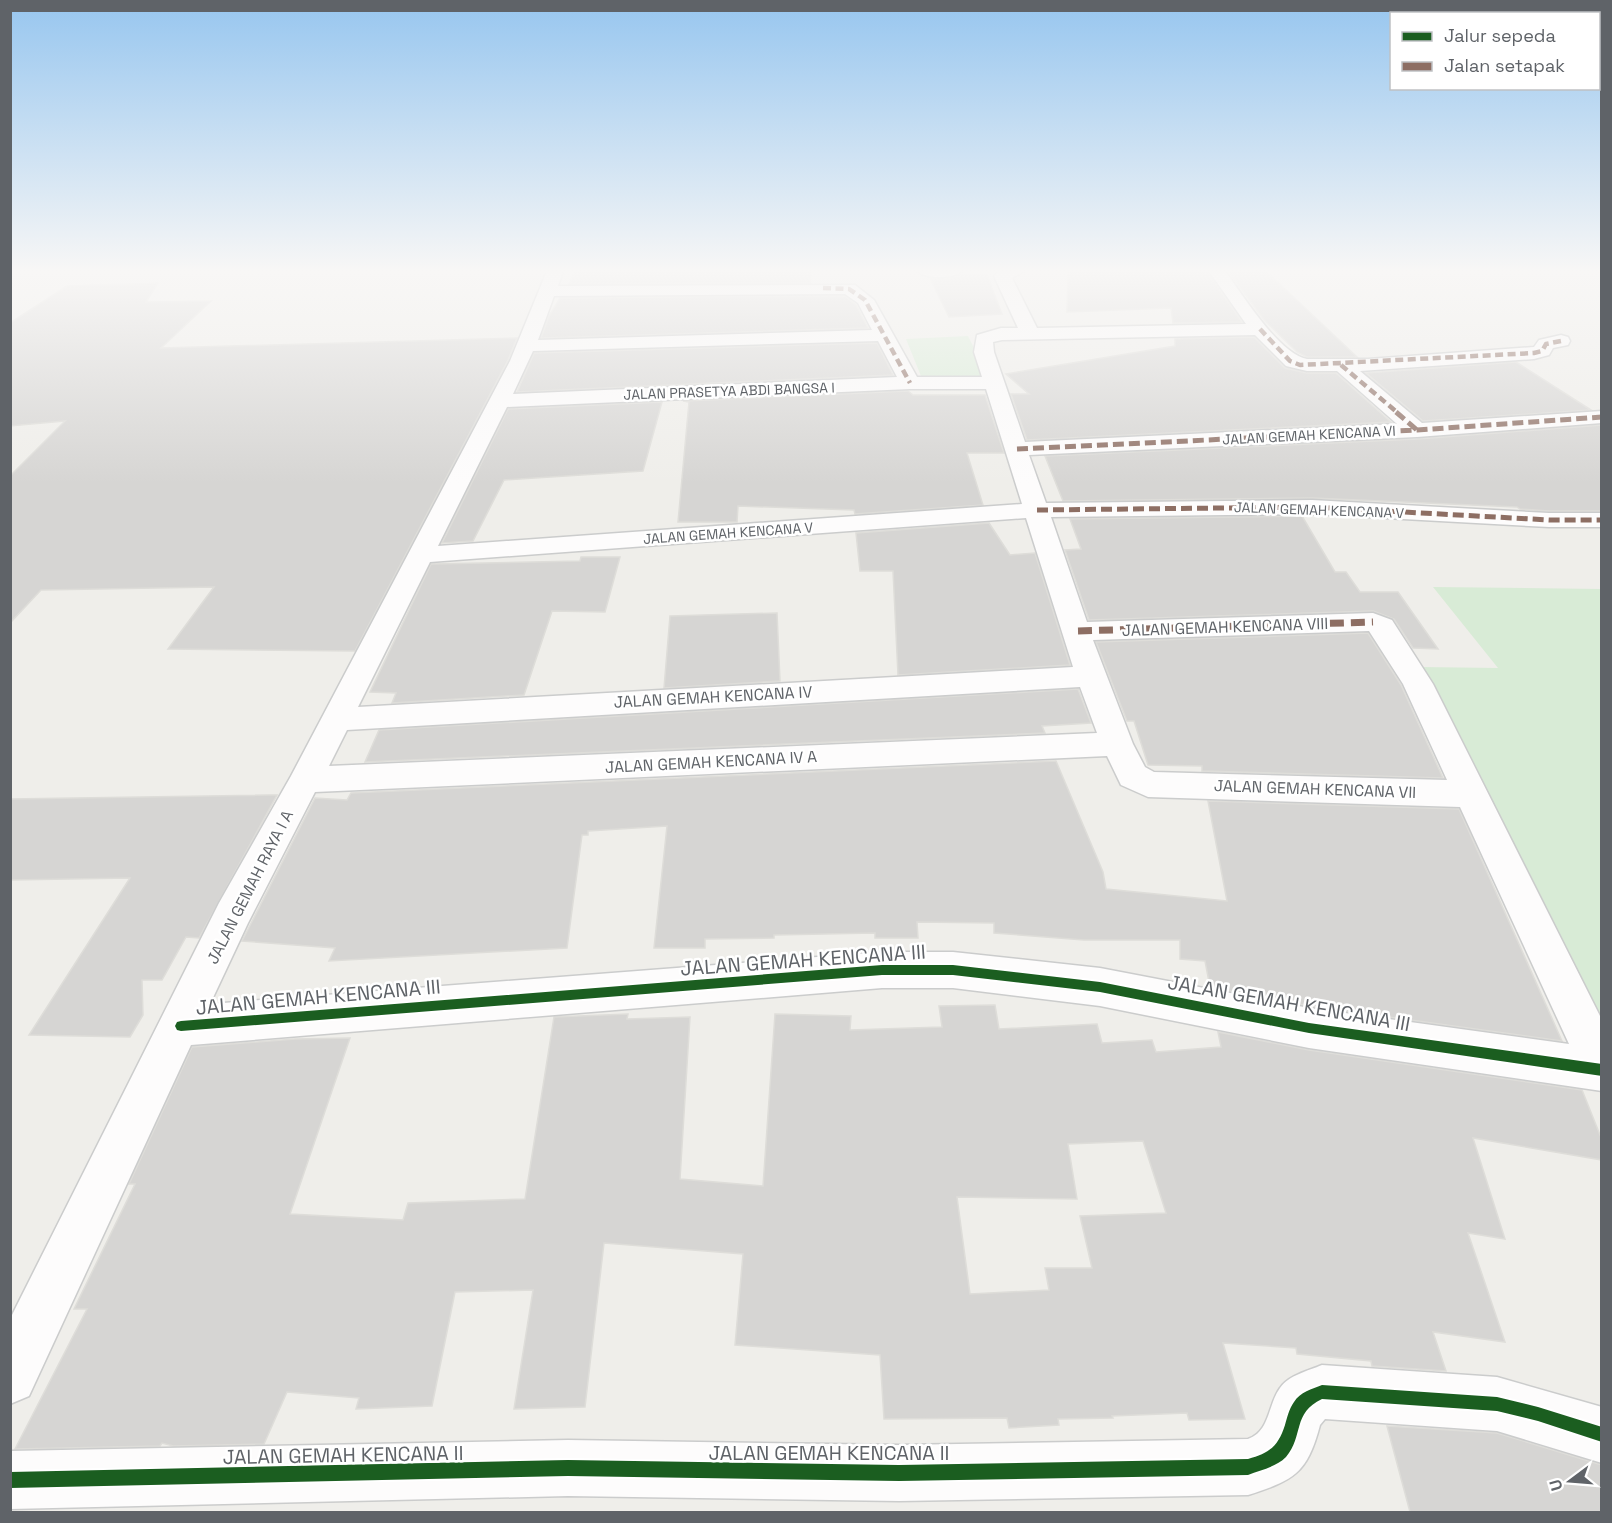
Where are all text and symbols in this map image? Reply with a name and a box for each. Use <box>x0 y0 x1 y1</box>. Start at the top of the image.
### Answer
legend <box>1390 12 1600 90</box>
text: Jalur sepeda <box>1444 24 1556 47</box>
text: Jalan setapak <box>1444 54 1565 77</box>
street label: JALAN PRASETYA ABDI BANGSA I <box>623 378 835 404</box>
street label: JALAN GEMAH KENCANA VI <box>1222 421 1396 449</box>
street label: JALAN GEMAH KENCANA V <box>1234 498 1405 522</box>
street label: JALAN GEMAH KENCANA V <box>642 518 814 548</box>
street label: JALAN GEMAH KENCANA VIII <box>1122 613 1328 641</box>
street label: JALAN GEMAH KENCANA IV <box>613 681 813 713</box>
street label: JALAN GEMAH KENCANA IV A <box>604 746 818 778</box>
street label: JALAN GEMAH KENCANA VII <box>1213 775 1417 803</box>
street label: JALAN GEMAH RAYA I A <box>202 806 298 968</box>
street label: JALAN GEMAH KENCANA III <box>679 938 927 982</box>
street label: JALAN GEMAH KENCANA III <box>1166 969 1412 1037</box>
street label: JALAN GEMAH KENCANA III <box>194 973 442 1021</box>
street label: JALAN GEMAH KENCANA II <box>222 1440 464 1470</box>
street label: JALAN GEMAH KENCANA II <box>709 1440 949 1466</box>
north arrow <box>1540 1451 1600 1511</box>
text: U <box>1544 1477 1568 1493</box>

